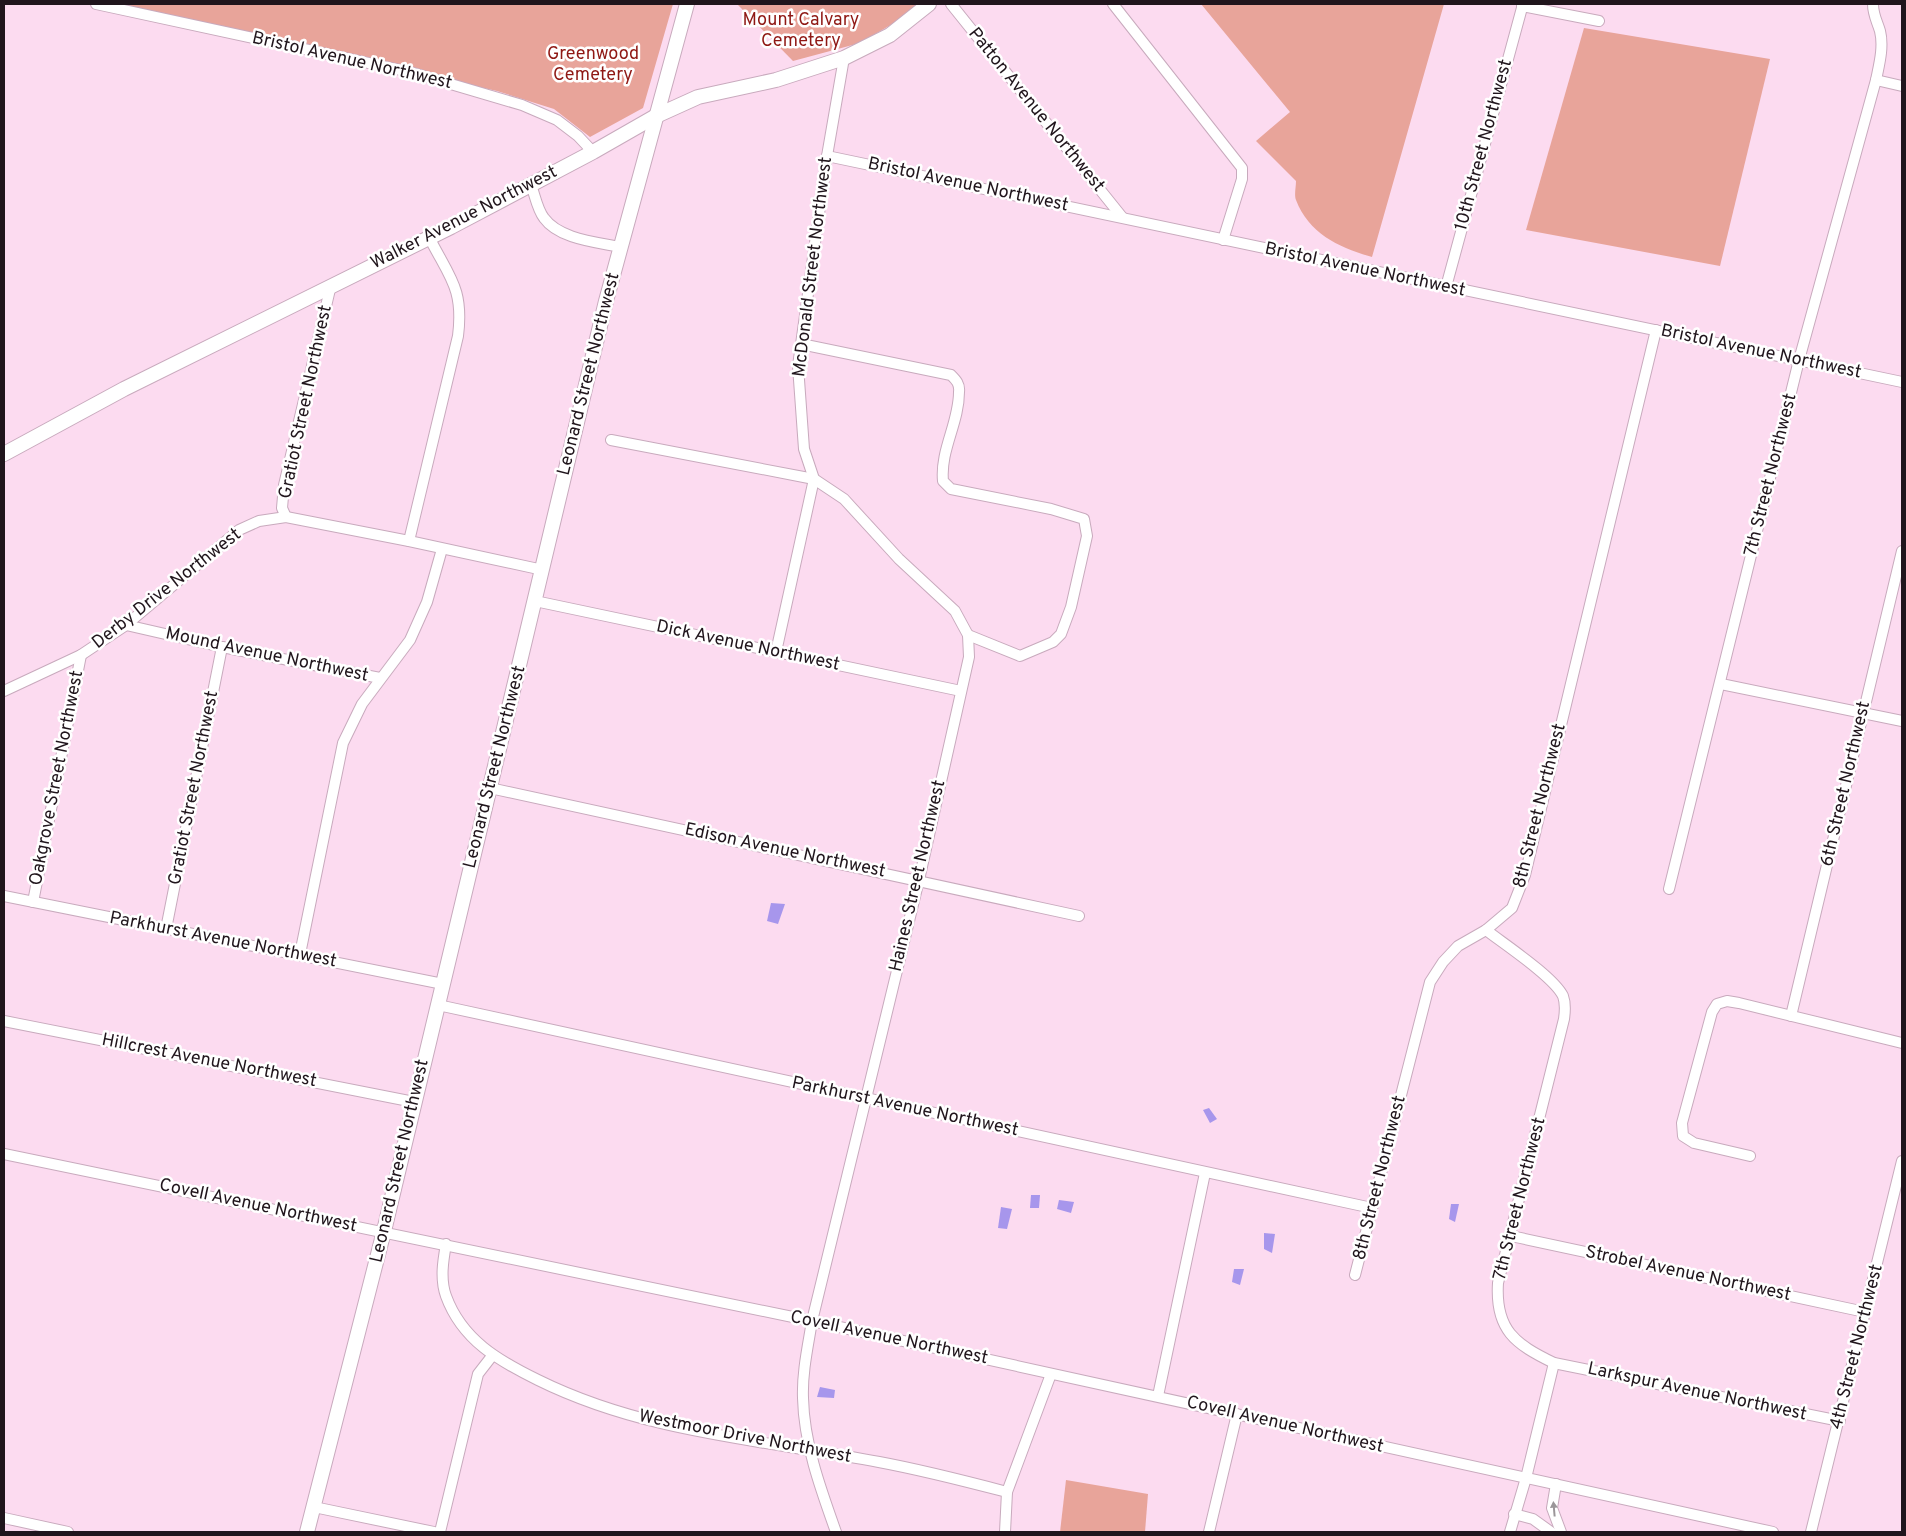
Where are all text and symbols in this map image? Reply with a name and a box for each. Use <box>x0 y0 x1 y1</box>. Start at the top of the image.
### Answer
park label: Mount Calvary Cemetery <box>743 9 859 53</box>
street label: Patton Avenue Northwest <box>963 23 1109 197</box>
street label: Bristol Avenue Northwest <box>250 27 454 95</box>
park label: Greenwood Cemetery <box>547 43 639 87</box>
street label: 10th Street Northwest <box>1450 57 1518 233</box>
street label: Bristol Avenue Northwest <box>866 152 1070 218</box>
street label: McDonald Street Northwest <box>788 156 838 378</box>
street label: Walker Avenue Northwest <box>367 161 561 275</box>
street label: Bristol Avenue Northwest <box>1263 237 1467 303</box>
street label: Leonard Street Northwest <box>553 270 625 478</box>
street label: Gratiot Street Northwest <box>274 303 338 501</box>
street label: Bristol Avenue Northwest <box>1659 319 1863 385</box>
street label: 7th Street Northwest <box>1740 391 1802 559</box>
street label: Derby Drive Northwest <box>88 524 246 654</box>
street label: Dick Avenue Northwest <box>654 615 842 677</box>
street label: Mound Avenue Northwest <box>163 622 371 688</box>
street label: Leonard Street Northwest <box>459 663 531 871</box>
street label: Oakgrove Street Northwest <box>25 669 89 887</box>
street label: Gratiot Street Northwest <box>164 689 224 887</box>
street label: 6th Street Northwest <box>1816 699 1876 869</box>
street label: 8th Street Northwest <box>1508 721 1572 891</box>
street label: Haines Street Northwest <box>885 778 951 974</box>
street label: Edison Avenue Northwest <box>682 818 888 884</box>
street label: Parkhurst Avenue Northwest <box>107 907 339 973</box>
street label: Hillcrest Avenue Northwest <box>100 1029 318 1093</box>
street label: Leonard Street Northwest <box>365 1057 435 1265</box>
street label: Parkhurst Avenue Northwest <box>790 1072 1020 1142</box>
street label: 8th Street Northwest <box>1348 1093 1412 1263</box>
street label: 7th Street Northwest <box>1489 1115 1551 1283</box>
street label: Covell Avenue Northwest <box>157 1174 359 1238</box>
street label: Strobel Avenue Northwest <box>1583 1241 1793 1307</box>
street label: 4th Street Northwest <box>1825 1262 1889 1432</box>
street label: Covell Avenue Northwest <box>788 1306 990 1370</box>
street label: Larkspur Avenue Northwest <box>1585 1358 1809 1426</box>
street label: Covell Avenue Northwest <box>1184 1391 1386 1459</box>
street label: Westmoor Drive Northwest <box>637 1405 853 1469</box>
one-way arrow <box>1549 1501 1557 1517</box>

